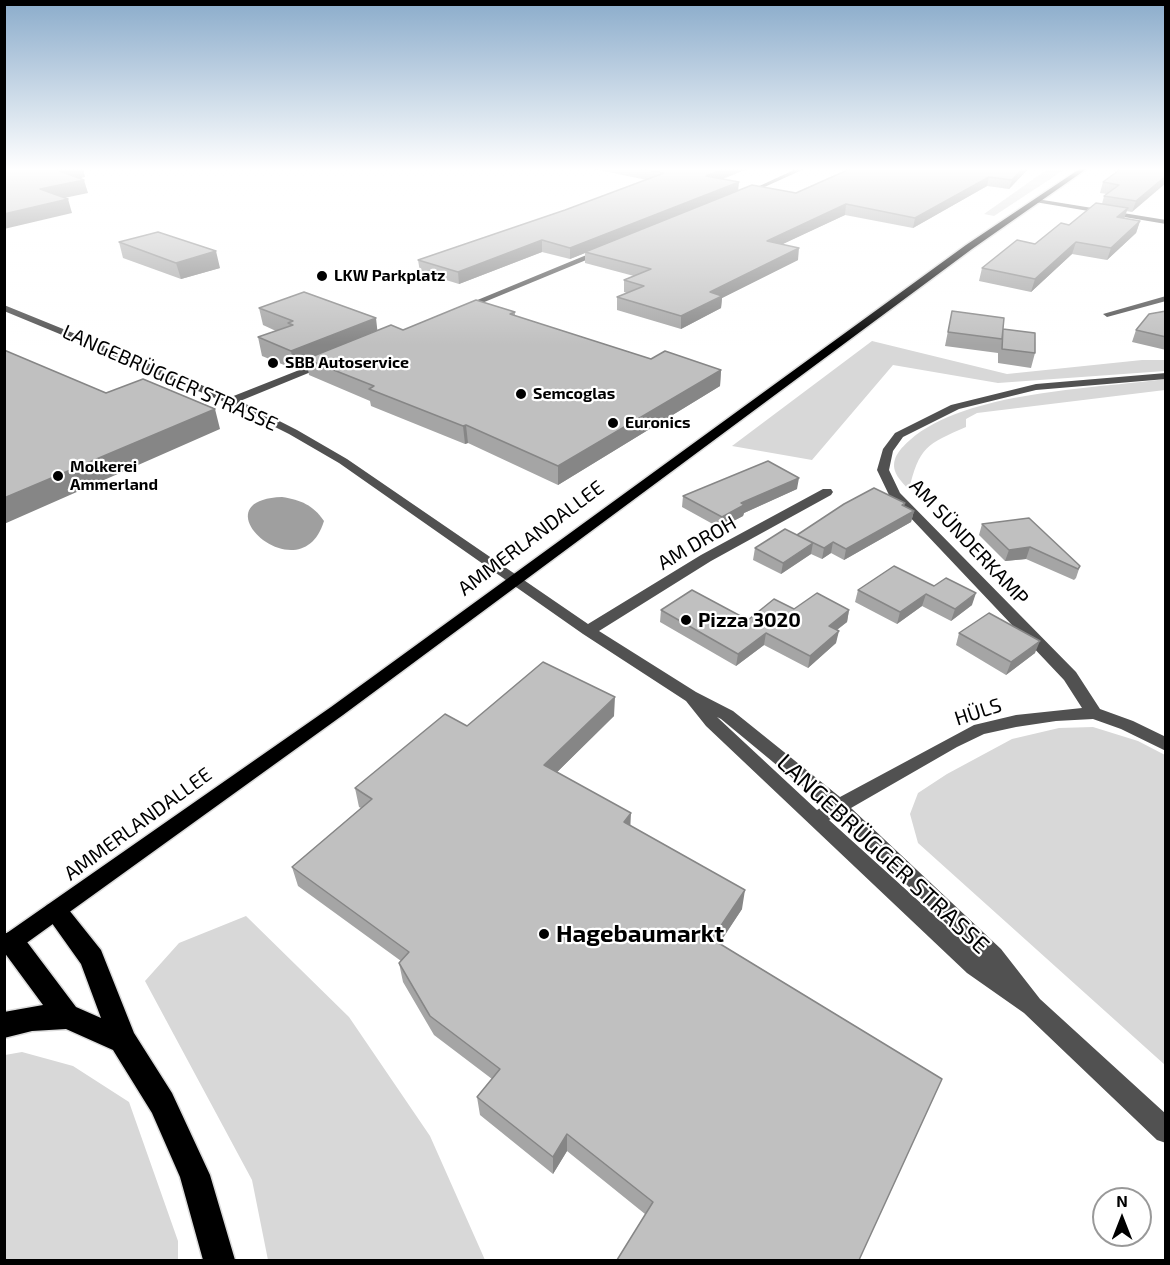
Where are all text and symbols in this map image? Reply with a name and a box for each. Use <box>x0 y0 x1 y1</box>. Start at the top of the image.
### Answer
place label: LKW Parkplatz <box>334 266 445 286</box>
marker: LKW Parkplatz <box>315 269 329 283</box>
street label: LANGEBRÜGGER STRASSE <box>59 320 281 436</box>
place label: SBB Autoservice <box>285 353 409 373</box>
marker: SBB Autoservice <box>266 356 280 370</box>
place label: Semcoglas <box>533 384 615 404</box>
marker: Semcoglas <box>514 387 528 401</box>
place label: Euronics <box>625 413 691 433</box>
marker: Euronics <box>606 416 620 430</box>
place label: Molkerei Ammerland <box>70 457 158 495</box>
marker: Molkerei Ammerland <box>51 469 65 483</box>
street label: AM SÜNDERKAMP <box>904 474 1034 610</box>
street label: AMMERLANDALLEE <box>453 475 609 601</box>
street label: AM DROH <box>653 511 741 575</box>
place label: Pizza 3020 <box>698 608 801 632</box>
marker: Pizza 3020 <box>679 613 693 627</box>
street label: HÜLS <box>951 693 1005 731</box>
street label: LANGEBRÜGGER STRASSE <box>771 748 995 960</box>
street label: AMMERLANDALLEE <box>60 762 216 886</box>
place label: Hagebaumarkt <box>556 920 724 948</box>
marker: Hagebaumarkt <box>537 927 551 941</box>
north arrow <box>1092 1187 1152 1247</box>
text: N <box>1116 1191 1128 1210</box>

